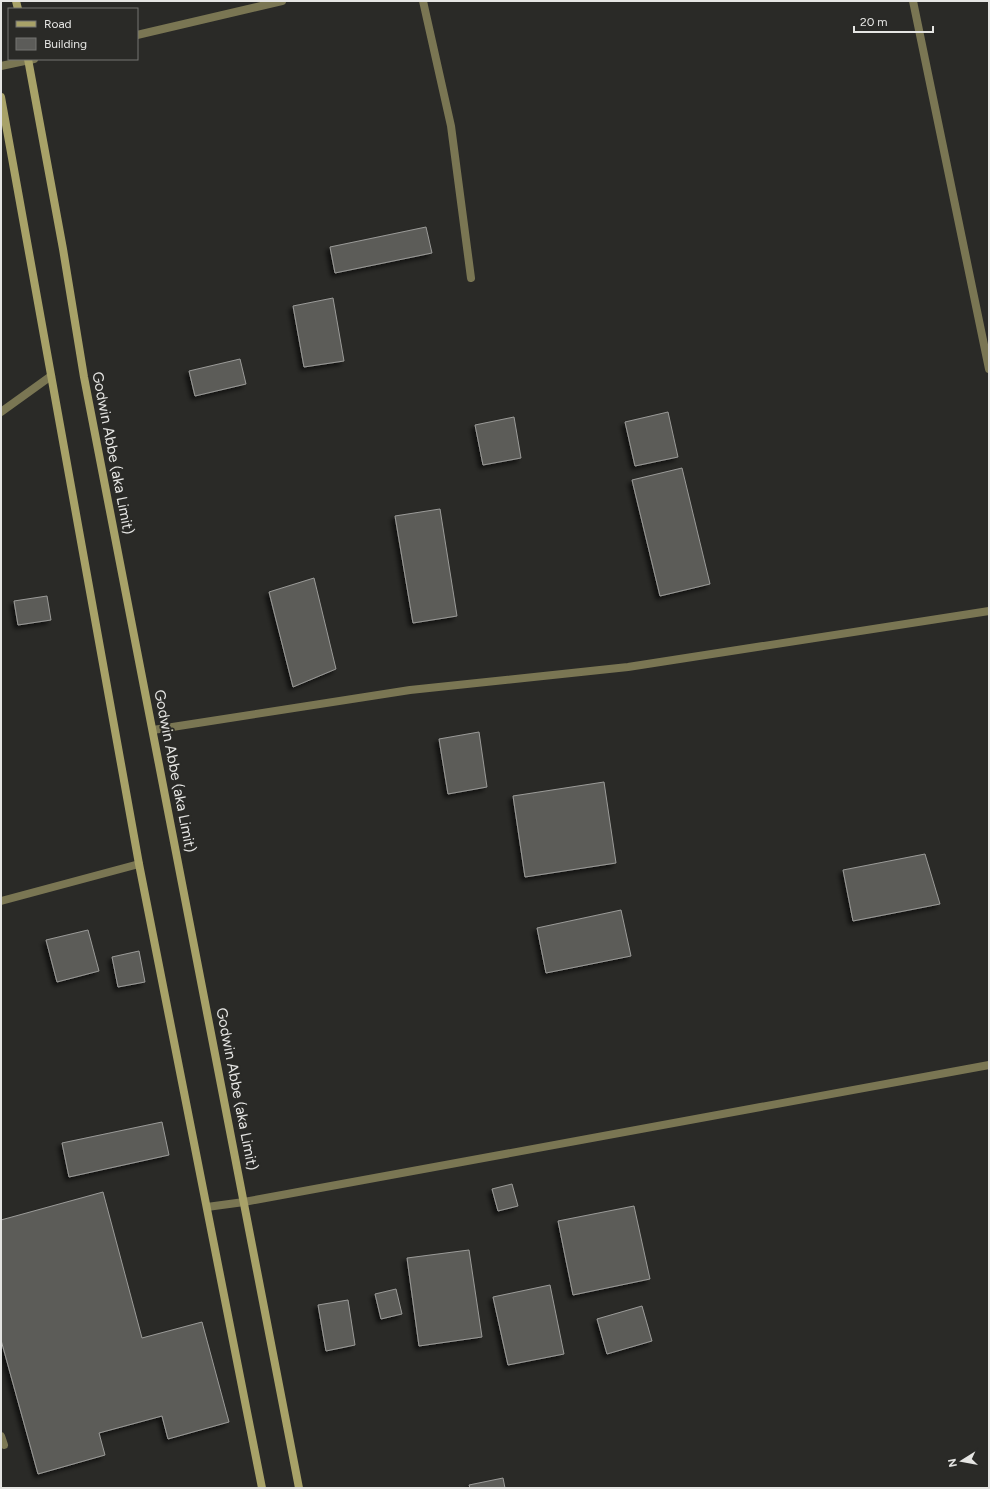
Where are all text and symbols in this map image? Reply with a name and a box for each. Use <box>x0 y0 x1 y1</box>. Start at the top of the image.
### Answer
legend <box>8 8 138 60</box>
scale bar <box>854 8 933 34</box>
text: 20 m <box>860 15 888 29</box>
text: Road <box>44 17 72 31</box>
text: Building <box>44 37 87 51</box>
street label: Godwin Abbe (aka Limit) <box>88 370 138 536</box>
street label: Godwin Abbe (aka Limit) <box>150 688 200 854</box>
street label: Godwin Abbe (aka Limit) <box>212 1006 262 1172</box>
north arrow <box>942 1441 982 1481</box>
text: N <box>945 1457 960 1468</box>

